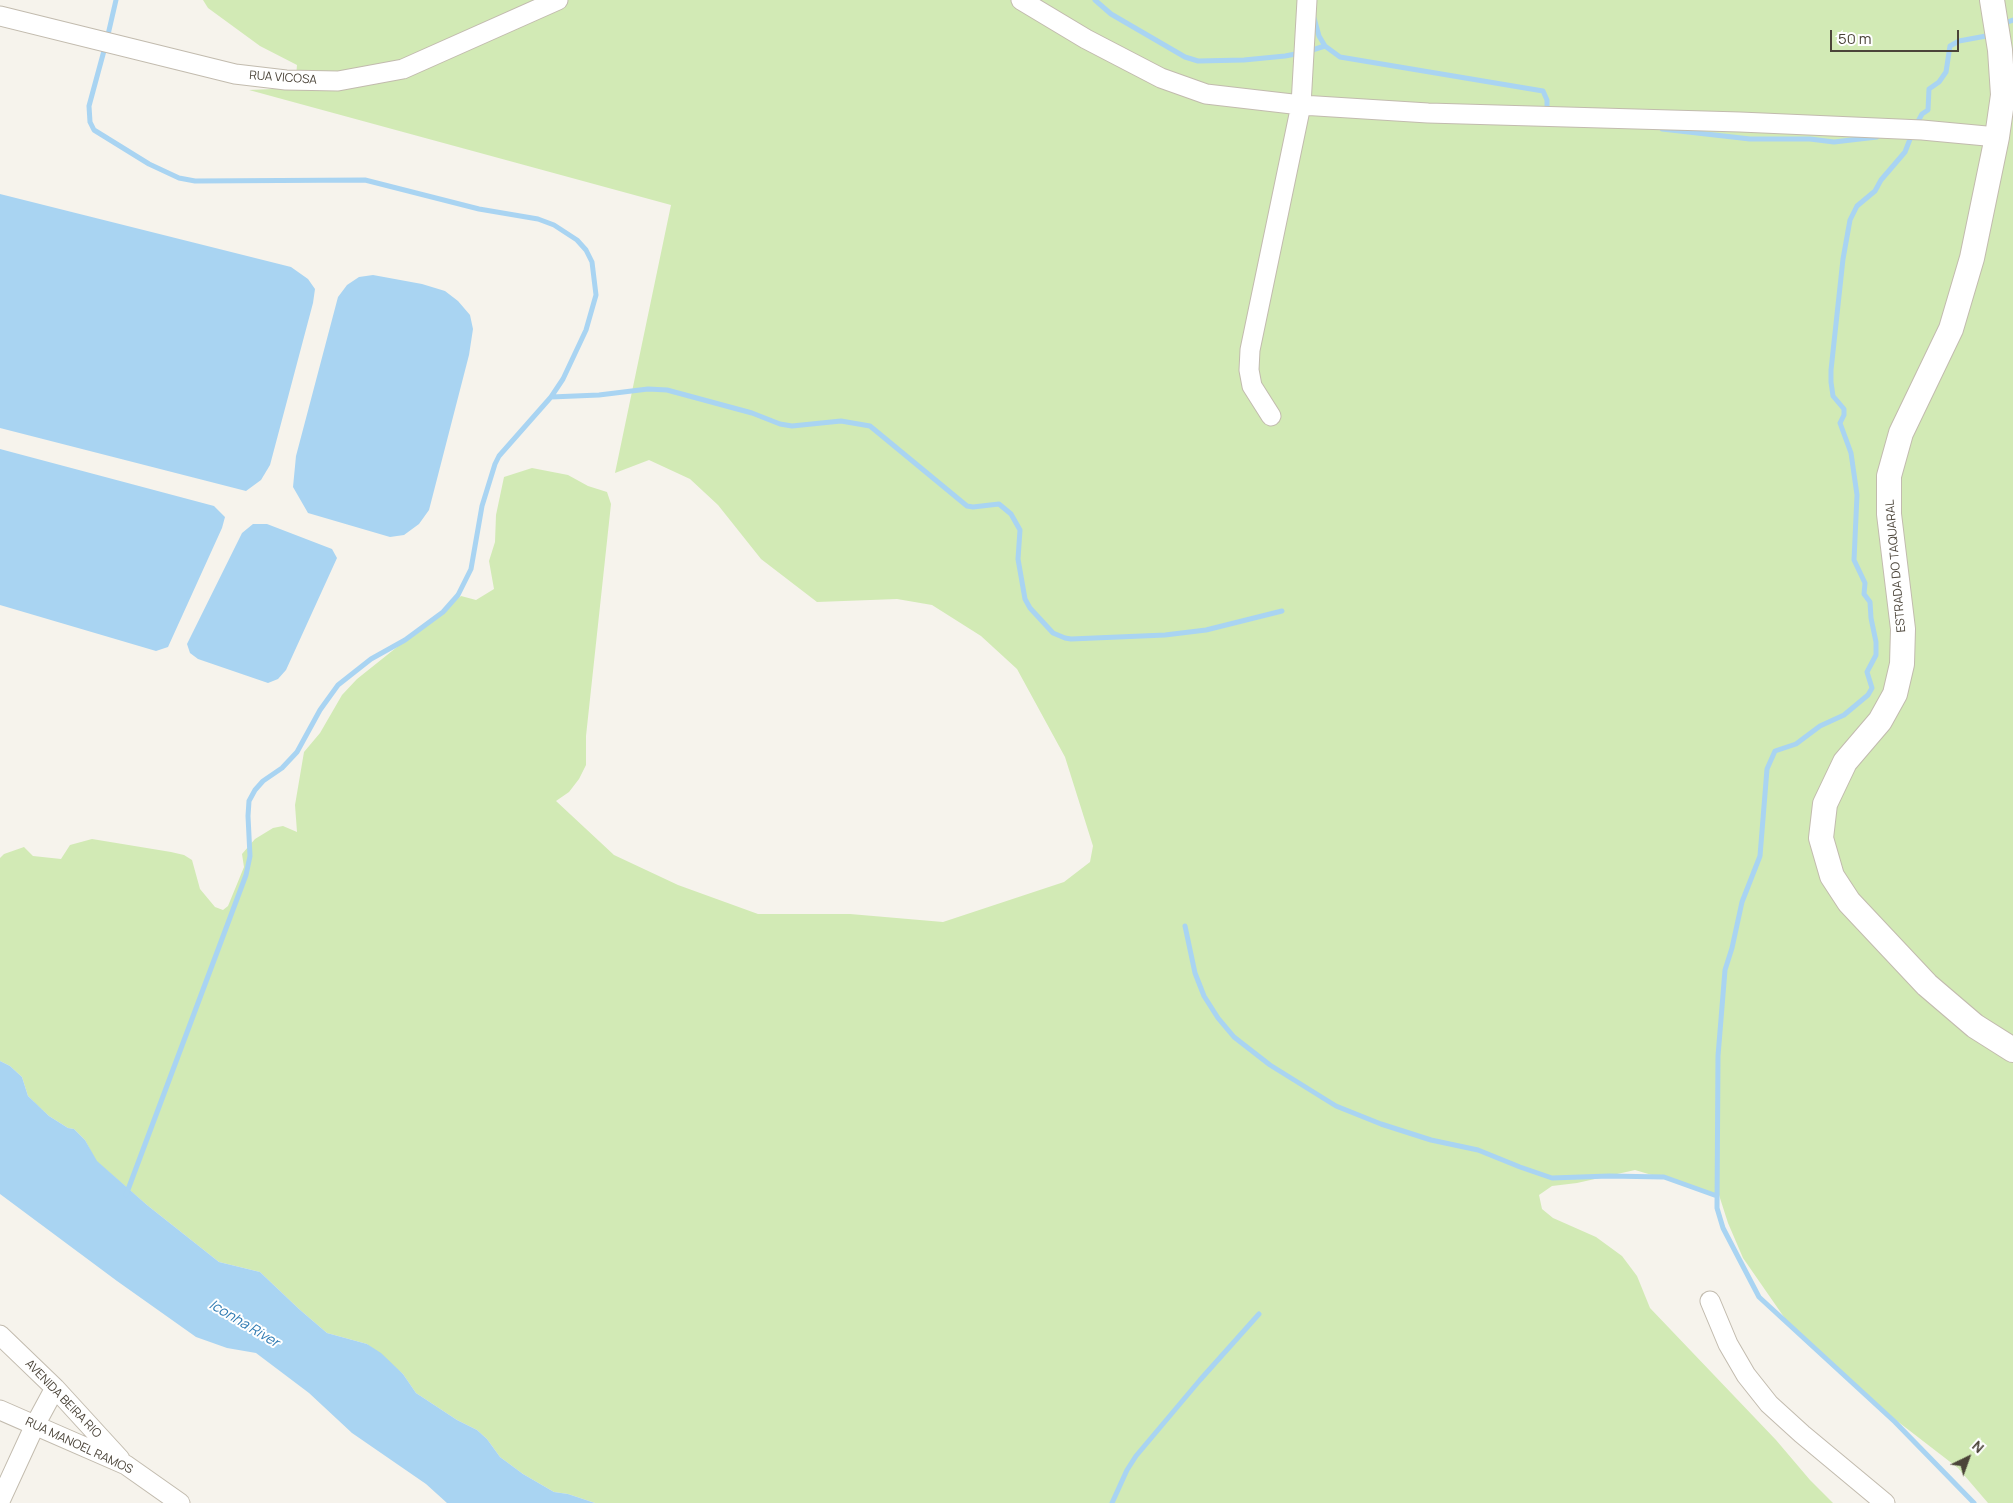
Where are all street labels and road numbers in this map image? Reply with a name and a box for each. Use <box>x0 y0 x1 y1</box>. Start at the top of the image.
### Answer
street label: RUA VICOSA <box>249 68 317 88</box>
street label: ESTRADA DO TAQUARAL <box>1883 499 1909 633</box>
street label: AVENIDA BEIRA RIO <box>22 1357 104 1441</box>
street label: RUA MANOEL RAMOS <box>23 1415 135 1477</box>

